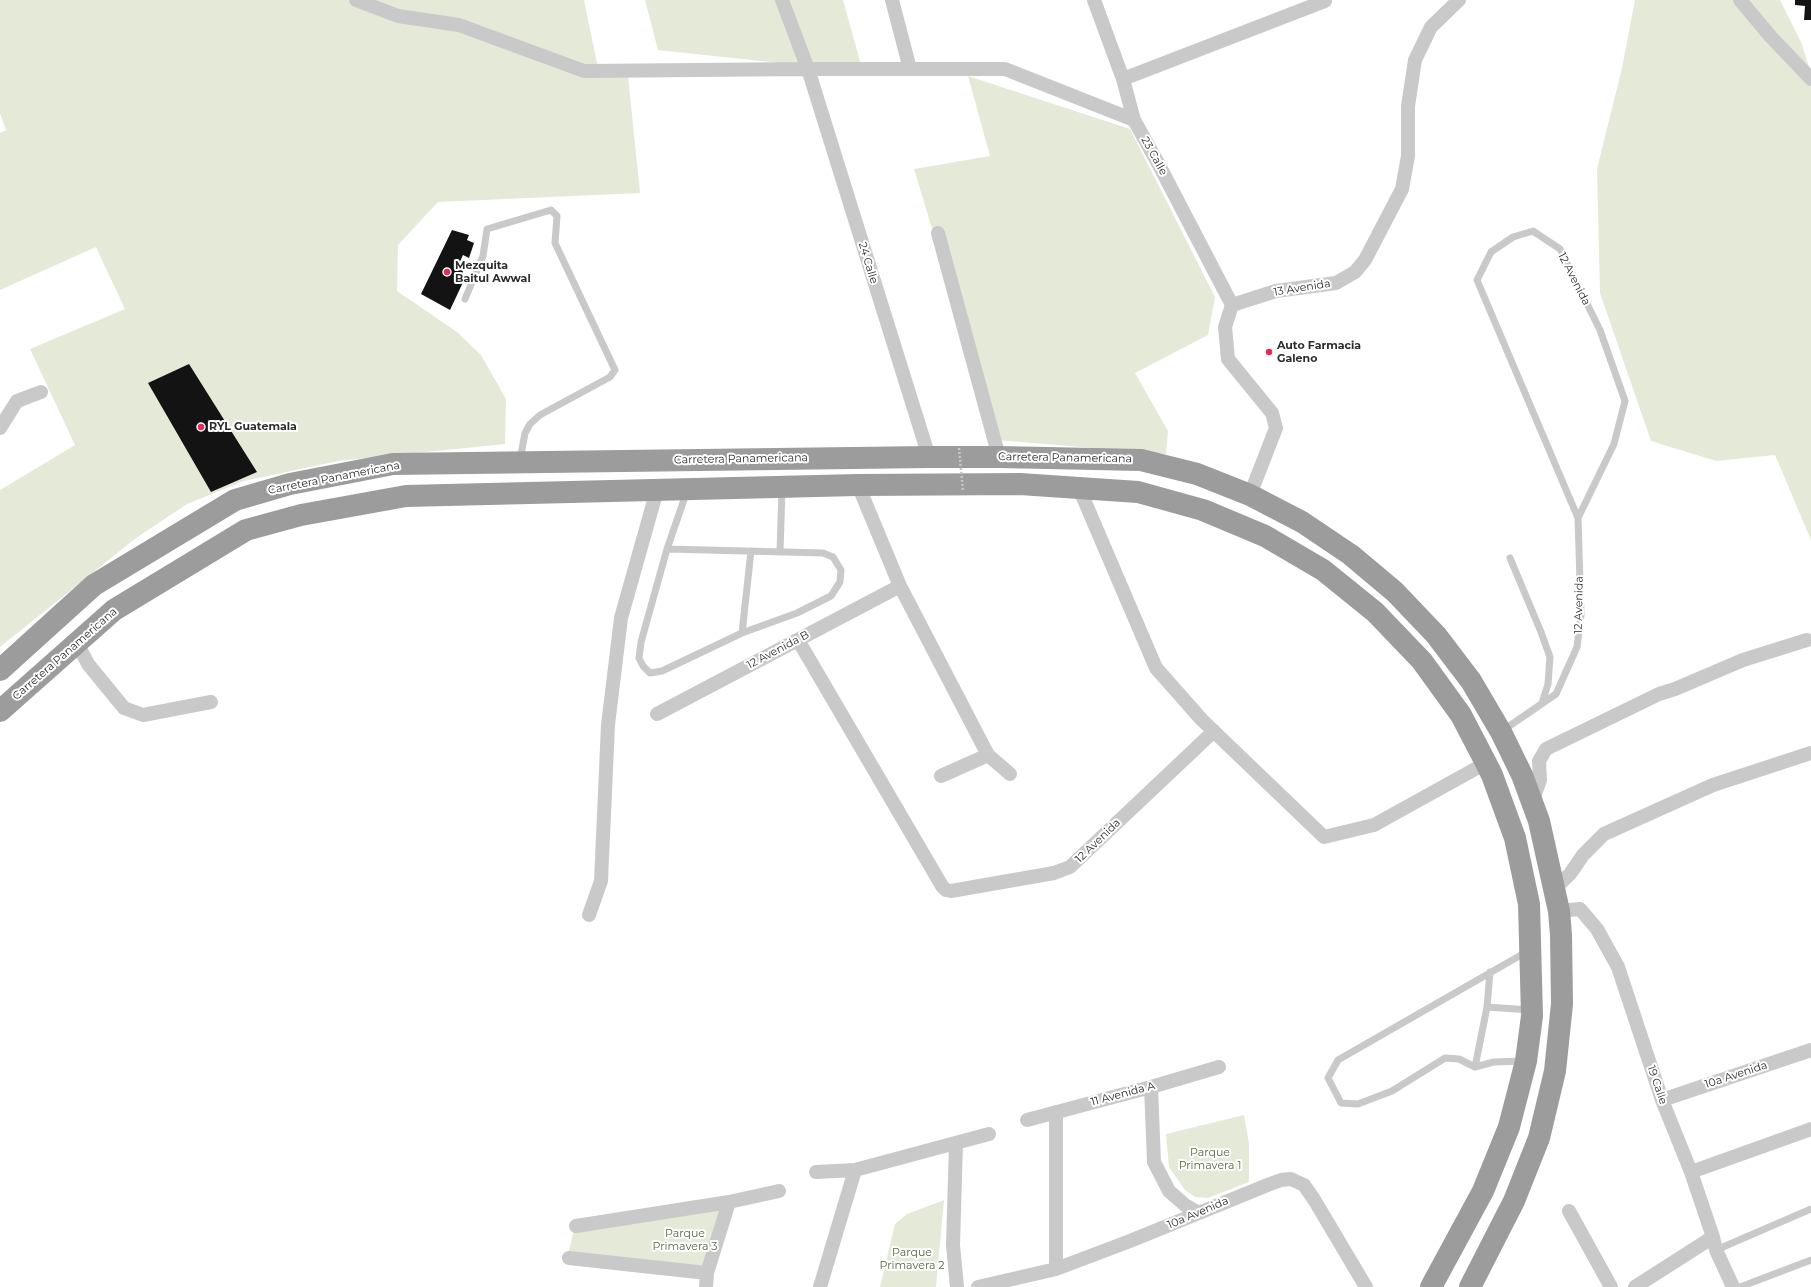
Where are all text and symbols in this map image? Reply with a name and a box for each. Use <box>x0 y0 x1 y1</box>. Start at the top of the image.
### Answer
street label: 23 Calle <box>1138 134 1170 178</box>
street label: 24 Calle <box>855 241 881 285</box>
street label: 12 Avenida <box>1555 250 1593 308</box>
place label: Mezquita Baitul Awwal <box>455 259 531 285</box>
marker: Mezquita Baitul Awwal <box>442 267 452 277</box>
street label: 13 Avenida <box>1273 277 1331 299</box>
place label: Auto Farmacia Galeno <box>1277 339 1361 365</box>
marker: Auto Farmacia Galeno <box>1264 347 1274 357</box>
place label: RYL Guatemala <box>209 420 297 434</box>
marker: RYL Guatemala <box>196 422 206 432</box>
street label: Carretera Panamericana <box>998 450 1132 466</box>
street label: Carretera Panamericana <box>674 451 808 467</box>
street label: Carretera Panamericana <box>267 459 401 497</box>
street label: 12 Avenida <box>1572 576 1586 634</box>
street label: Carretera Panamericana <box>10 605 120 703</box>
street label: 12 Avenida B <box>745 628 811 672</box>
street label: 12 Avenida <box>1073 816 1123 866</box>
street label: 10a Avenida <box>1703 1059 1769 1091</box>
street label: 19 Calle <box>1644 1064 1670 1106</box>
street label: 11 Avenida A <box>1089 1079 1157 1109</box>
park label: Parque Primavera 1 <box>1179 1146 1241 1172</box>
street label: 10a Avenida <box>1166 1194 1230 1232</box>
park label: Parque Primavera 3 <box>653 1227 717 1253</box>
park label: Parque Primavera 2 <box>879 1246 945 1272</box>

